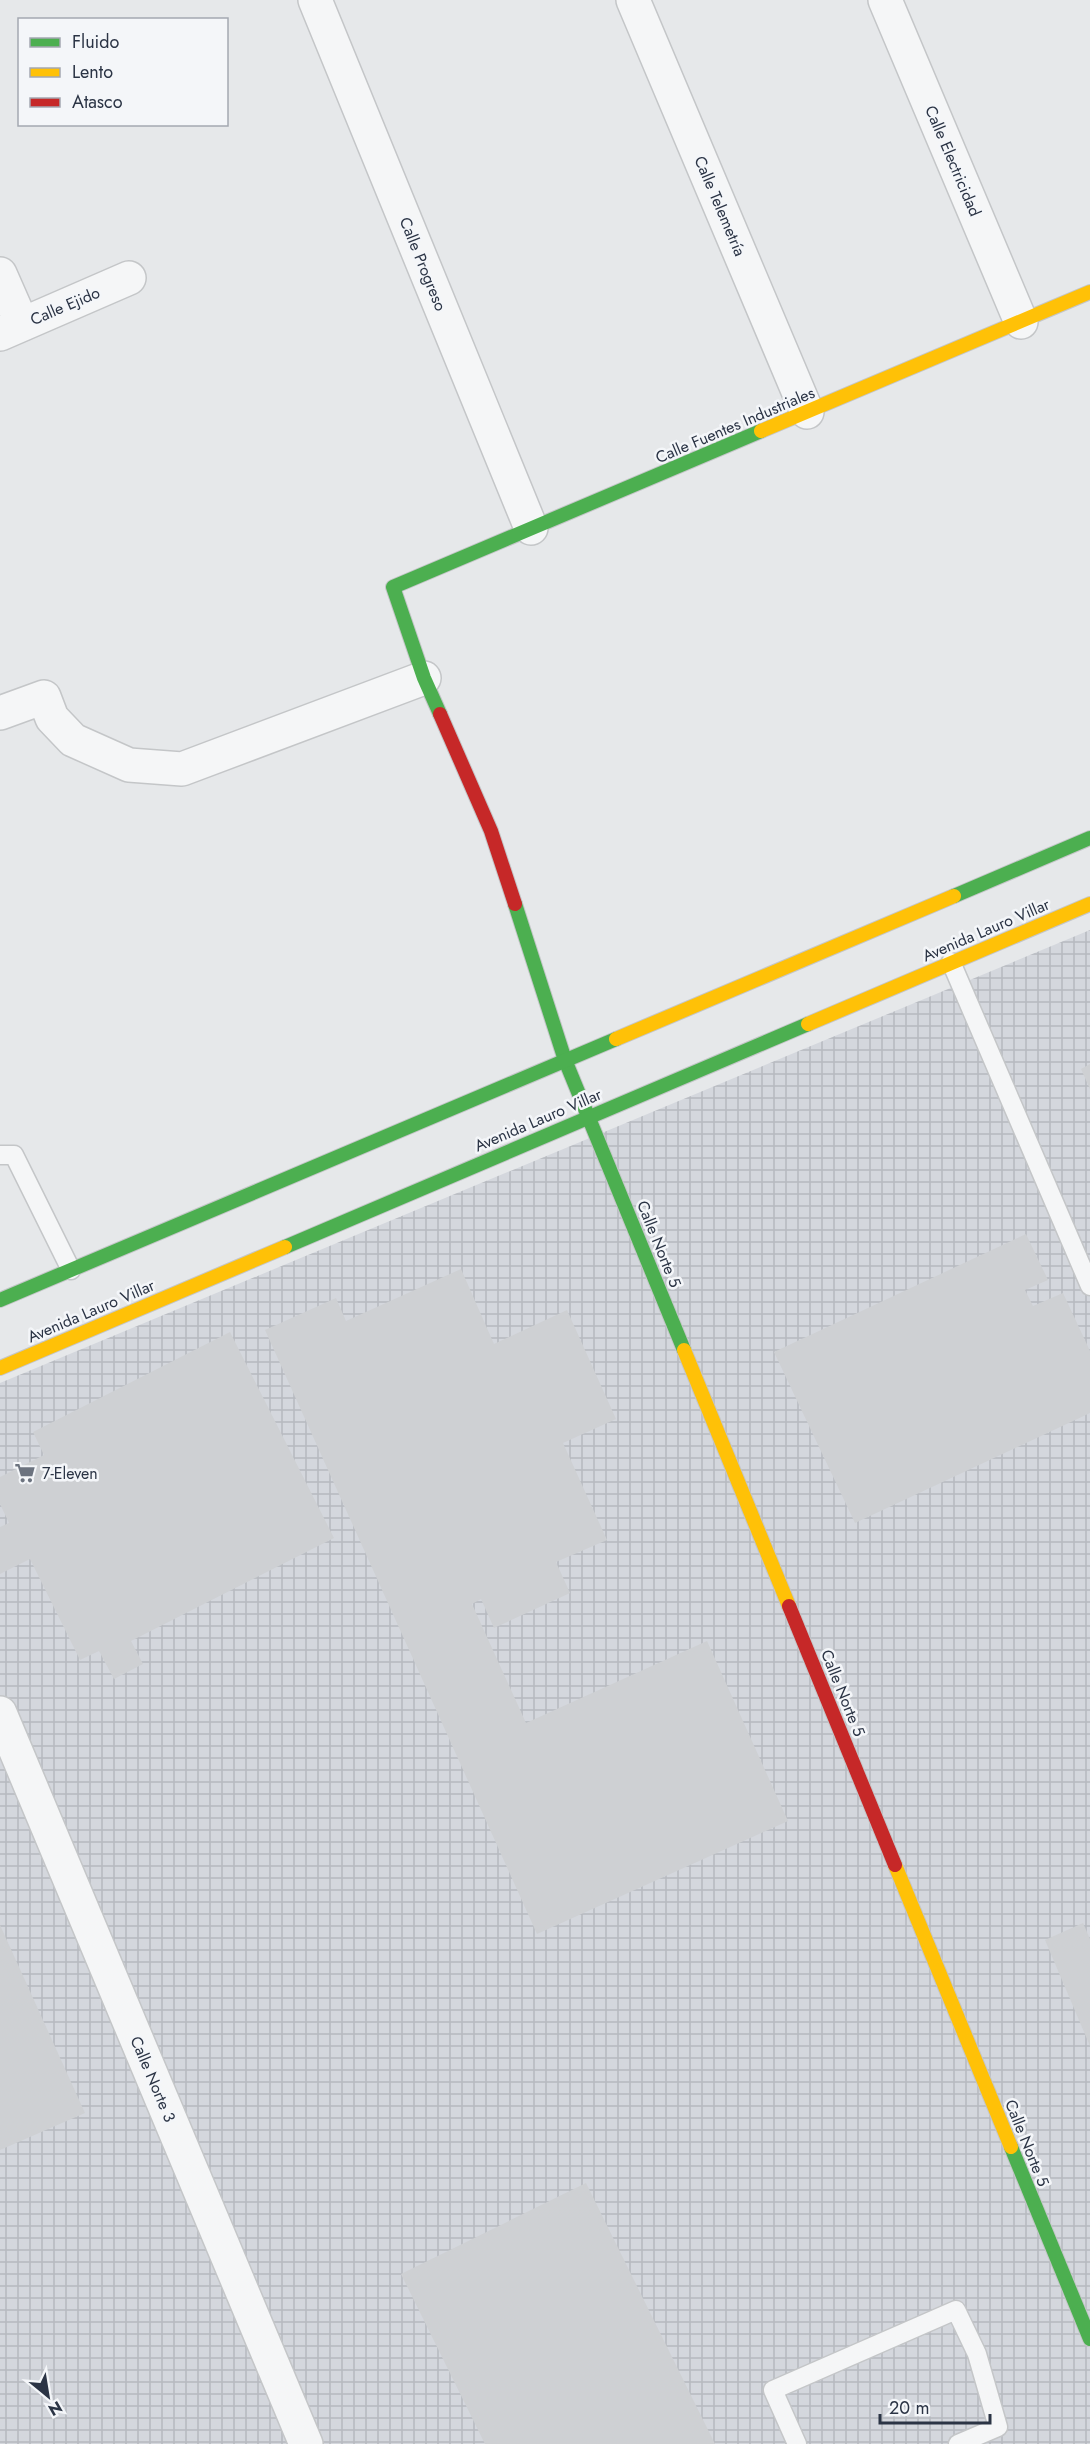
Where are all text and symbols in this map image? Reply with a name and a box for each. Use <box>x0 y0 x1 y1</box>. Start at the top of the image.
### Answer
legend <box>18 18 228 126</box>
text: Fluido <box>72 29 120 55</box>
text: Lento <box>72 59 113 85</box>
text: Atasco <box>72 89 123 115</box>
street label: Calle Electricidad <box>919 102 987 220</box>
street label: Calle Telemetría <box>689 152 751 260</box>
street label: Calle Progreso <box>394 214 452 315</box>
street label: Calle Ejido <box>27 281 104 331</box>
street label: Calle Fuentes Industriales <box>652 381 818 469</box>
street label: Avenida Lauro Villar <box>919 893 1054 967</box>
street label: Avenida Lauro Villar <box>471 1083 606 1157</box>
street label: Calle Norte 5 <box>631 1197 687 1291</box>
street label: Avenida Lauro Villar <box>24 1274 159 1348</box>
supermarket icon: 7-Eleven <box>13 1461 37 1485</box>
place label: 7-Eleven <box>42 1462 98 1485</box>
street label: Calle Norte 5 <box>815 1646 871 1740</box>
street label: Calle Norte 3 <box>125 2032 182 2126</box>
street label: Calle Norte 5 <box>999 2096 1055 2190</box>
north arrow <box>18 2366 78 2426</box>
scale bar <box>880 2387 990 2425</box>
text: N <box>44 2395 67 2422</box>
text: 20 m <box>889 2395 929 2421</box>

